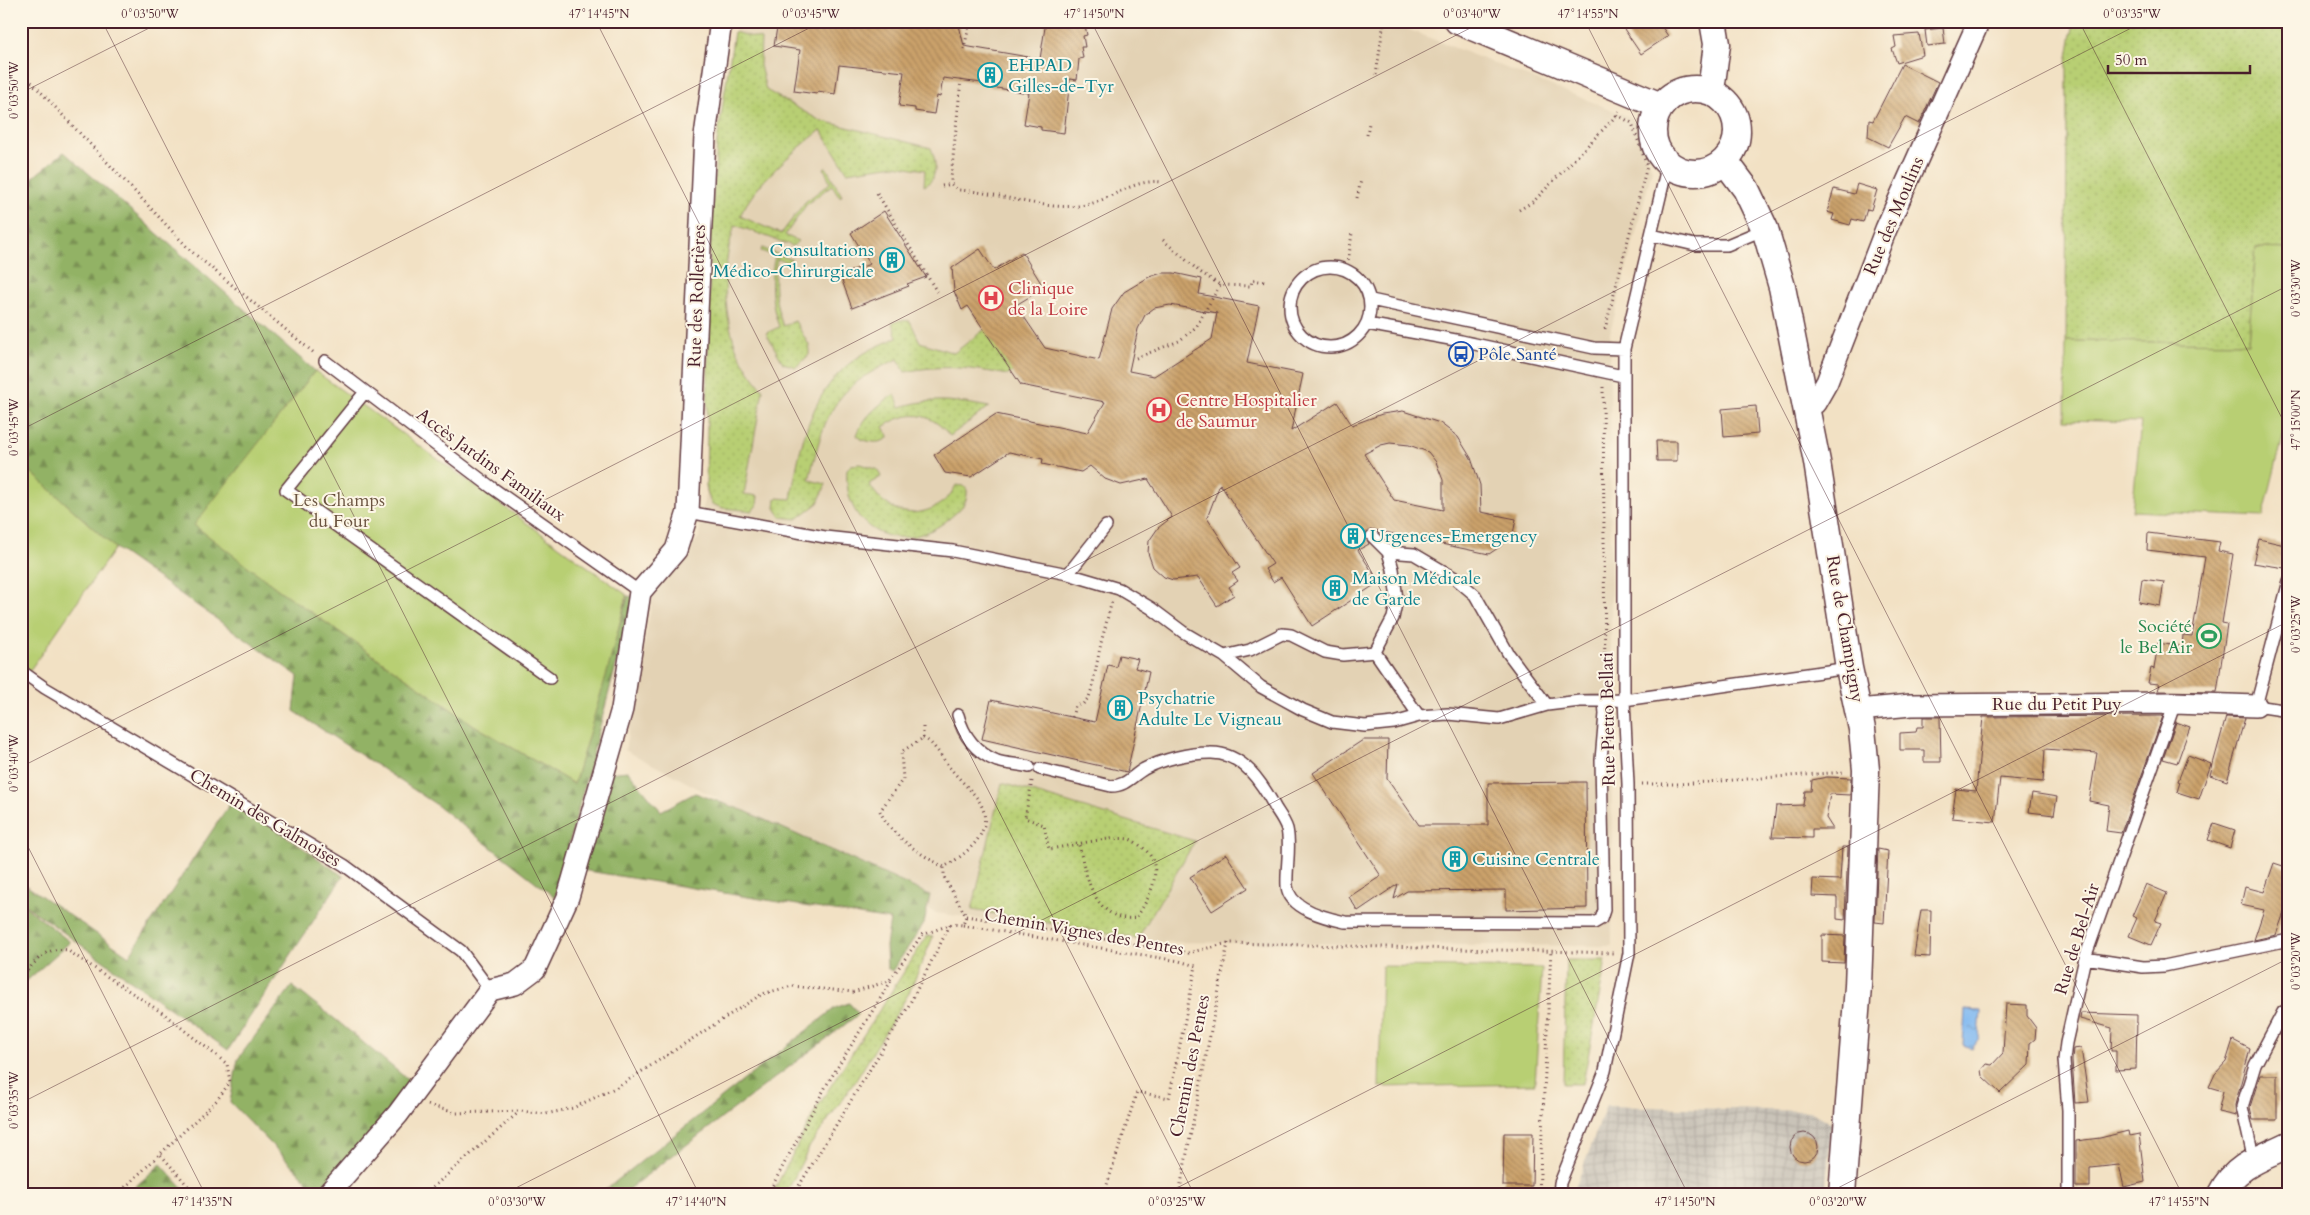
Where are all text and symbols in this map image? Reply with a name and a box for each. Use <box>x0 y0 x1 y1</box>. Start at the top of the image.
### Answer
text: 0°03'50"W <box>121 6 180 22</box>
text: 47°14'45"N <box>569 6 630 22</box>
text: 0°03'45"W <box>782 6 841 22</box>
text: 47°14'50"N <box>1064 6 1125 22</box>
text: 0°03'40"W <box>1443 6 1502 22</box>
text: 47°14'55"N <box>1558 6 1619 22</box>
text: 0°03'35"W <box>2103 6 2162 22</box>
scale bar <box>2108 42 2250 74</box>
text: 50 m <box>2115 50 2147 70</box>
place label: EHPAD Gilles-de-Tyr <box>1008 53 1114 99</box>
text: 0°03'50"W <box>6 60 22 119</box>
building icon: EHPAD Gilles-de-Tyr <box>977 62 1003 88</box>
street label: Rue des Moulins <box>1858 153 1930 279</box>
street label: Rue des Rolletières <box>682 224 712 368</box>
place label: Consultations Médico-Chirurgicale <box>713 238 874 284</box>
building icon: Consultations Médico-Chirurgicale <box>879 247 905 273</box>
text: 0°03'30"W <box>2288 258 2304 317</box>
place label: Clinique de la Loire <box>1008 276 1088 322</box>
hospital icon: Clinique de la Loire <box>978 285 1004 311</box>
bus stop icon: Pôle Santé <box>1448 341 1474 367</box>
place label: Pôle Santé <box>1478 342 1557 367</box>
place label: Centre Hospitalier de Saumur <box>1176 388 1317 434</box>
text: 47°15'00"N <box>2288 389 2304 450</box>
text: 0°03'45"W <box>6 397 22 456</box>
hospital icon: Centre Hospitalier de Saumur <box>1146 397 1172 423</box>
street label: Accès Jardins Familiaux <box>411 402 571 528</box>
park label: Les Champs du Four <box>293 488 385 534</box>
building icon: Urgences-Emergency <box>1340 523 1366 549</box>
place label: Urgences-Emergency <box>1370 524 1538 549</box>
street label: Rue de Champigny <box>1820 553 1870 705</box>
place label: Maison Médicale de Garde <box>1352 566 1481 612</box>
building icon: Maison Médicale de Garde <box>1322 575 1348 601</box>
text: 0°03'25"W <box>2288 594 2304 653</box>
place label: Société le Bel Air <box>2120 614 2192 660</box>
sports icon: Société le Bel Air <box>2196 623 2222 649</box>
street label: Rue Pietro Bellati <box>1594 652 1622 786</box>
place label: Psychatrie Adulte Le Vigneau <box>1138 686 1282 732</box>
street label: Rue du Petit Puy <box>1992 692 2122 717</box>
building icon: Psychatrie Adulte Le Vigneau <box>1107 695 1133 721</box>
text: 0°03'40"W <box>6 733 22 792</box>
street label: Chemin des Galmoises <box>185 763 345 873</box>
building icon: Cuisine Centrale <box>1442 846 1468 872</box>
place label: Cuisine Centrale <box>1472 847 1600 872</box>
street label: Rue de Bel-Air <box>2048 880 2106 998</box>
street label: Chemin Vignes des Pentes <box>982 902 1186 962</box>
text: 0°03'20"W <box>2288 931 2304 990</box>
street label: Chemin des Pentes <box>1164 993 1216 1139</box>
text: 0°03'35"W <box>6 1070 22 1129</box>
text: 47°14'35"N <box>172 1194 233 1210</box>
text: 0°03'30"W <box>488 1194 547 1210</box>
text: 47°14'40"N <box>666 1194 727 1210</box>
text: 0°03'25"W <box>1148 1194 1207 1210</box>
text: 47°14'50"N <box>1655 1194 1716 1210</box>
text: 0°03'20"W <box>1809 1194 1868 1210</box>
text: 47°14'55"N <box>2149 1194 2210 1210</box>

